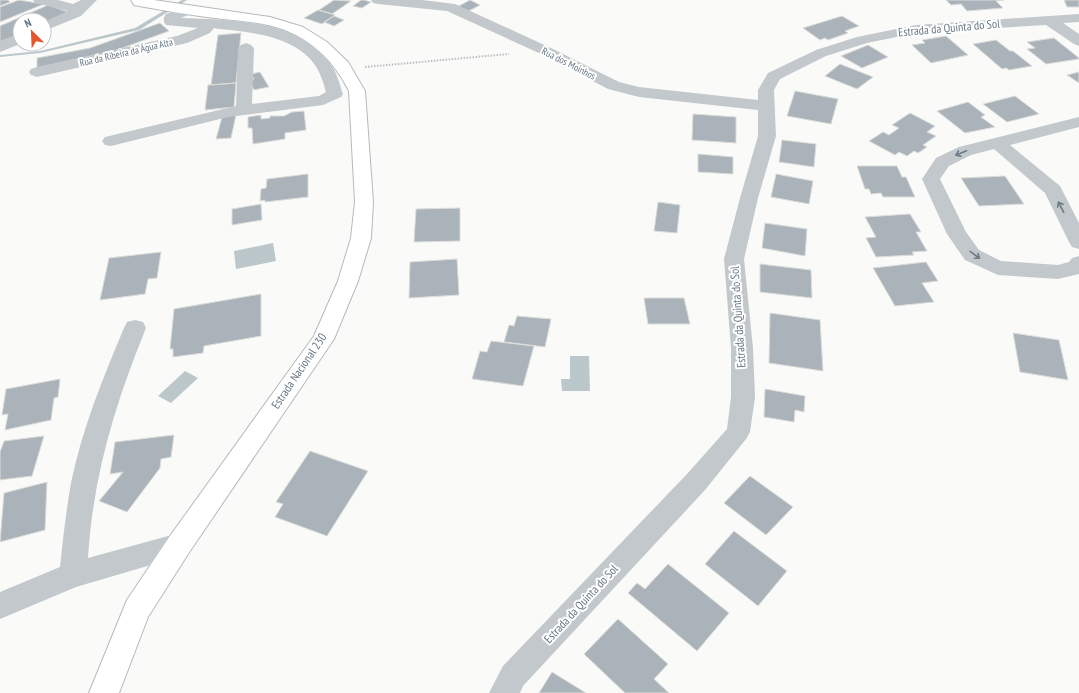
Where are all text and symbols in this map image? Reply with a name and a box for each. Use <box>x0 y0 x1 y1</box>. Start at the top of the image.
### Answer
north arrow <box>12 12 52 52</box>
text: N <box>22 15 34 30</box>
street label: Estrada da Quinta do Sol <box>897 16 1001 39</box>
street label: Rua da Ribeira da Água Alta <box>78 35 174 70</box>
street label: Rua dos Moinhos <box>540 44 598 83</box>
one-way arrow <box>955 150 967 158</box>
one-way arrow <box>1057 201 1065 213</box>
one-way arrow <box>969 251 980 259</box>
street label: Estrada da Quinta do Sol <box>726 265 749 368</box>
street label: Estrada Nacional 230 <box>268 330 329 411</box>
street label: Estrada da Quinta do Sol <box>540 561 621 646</box>

